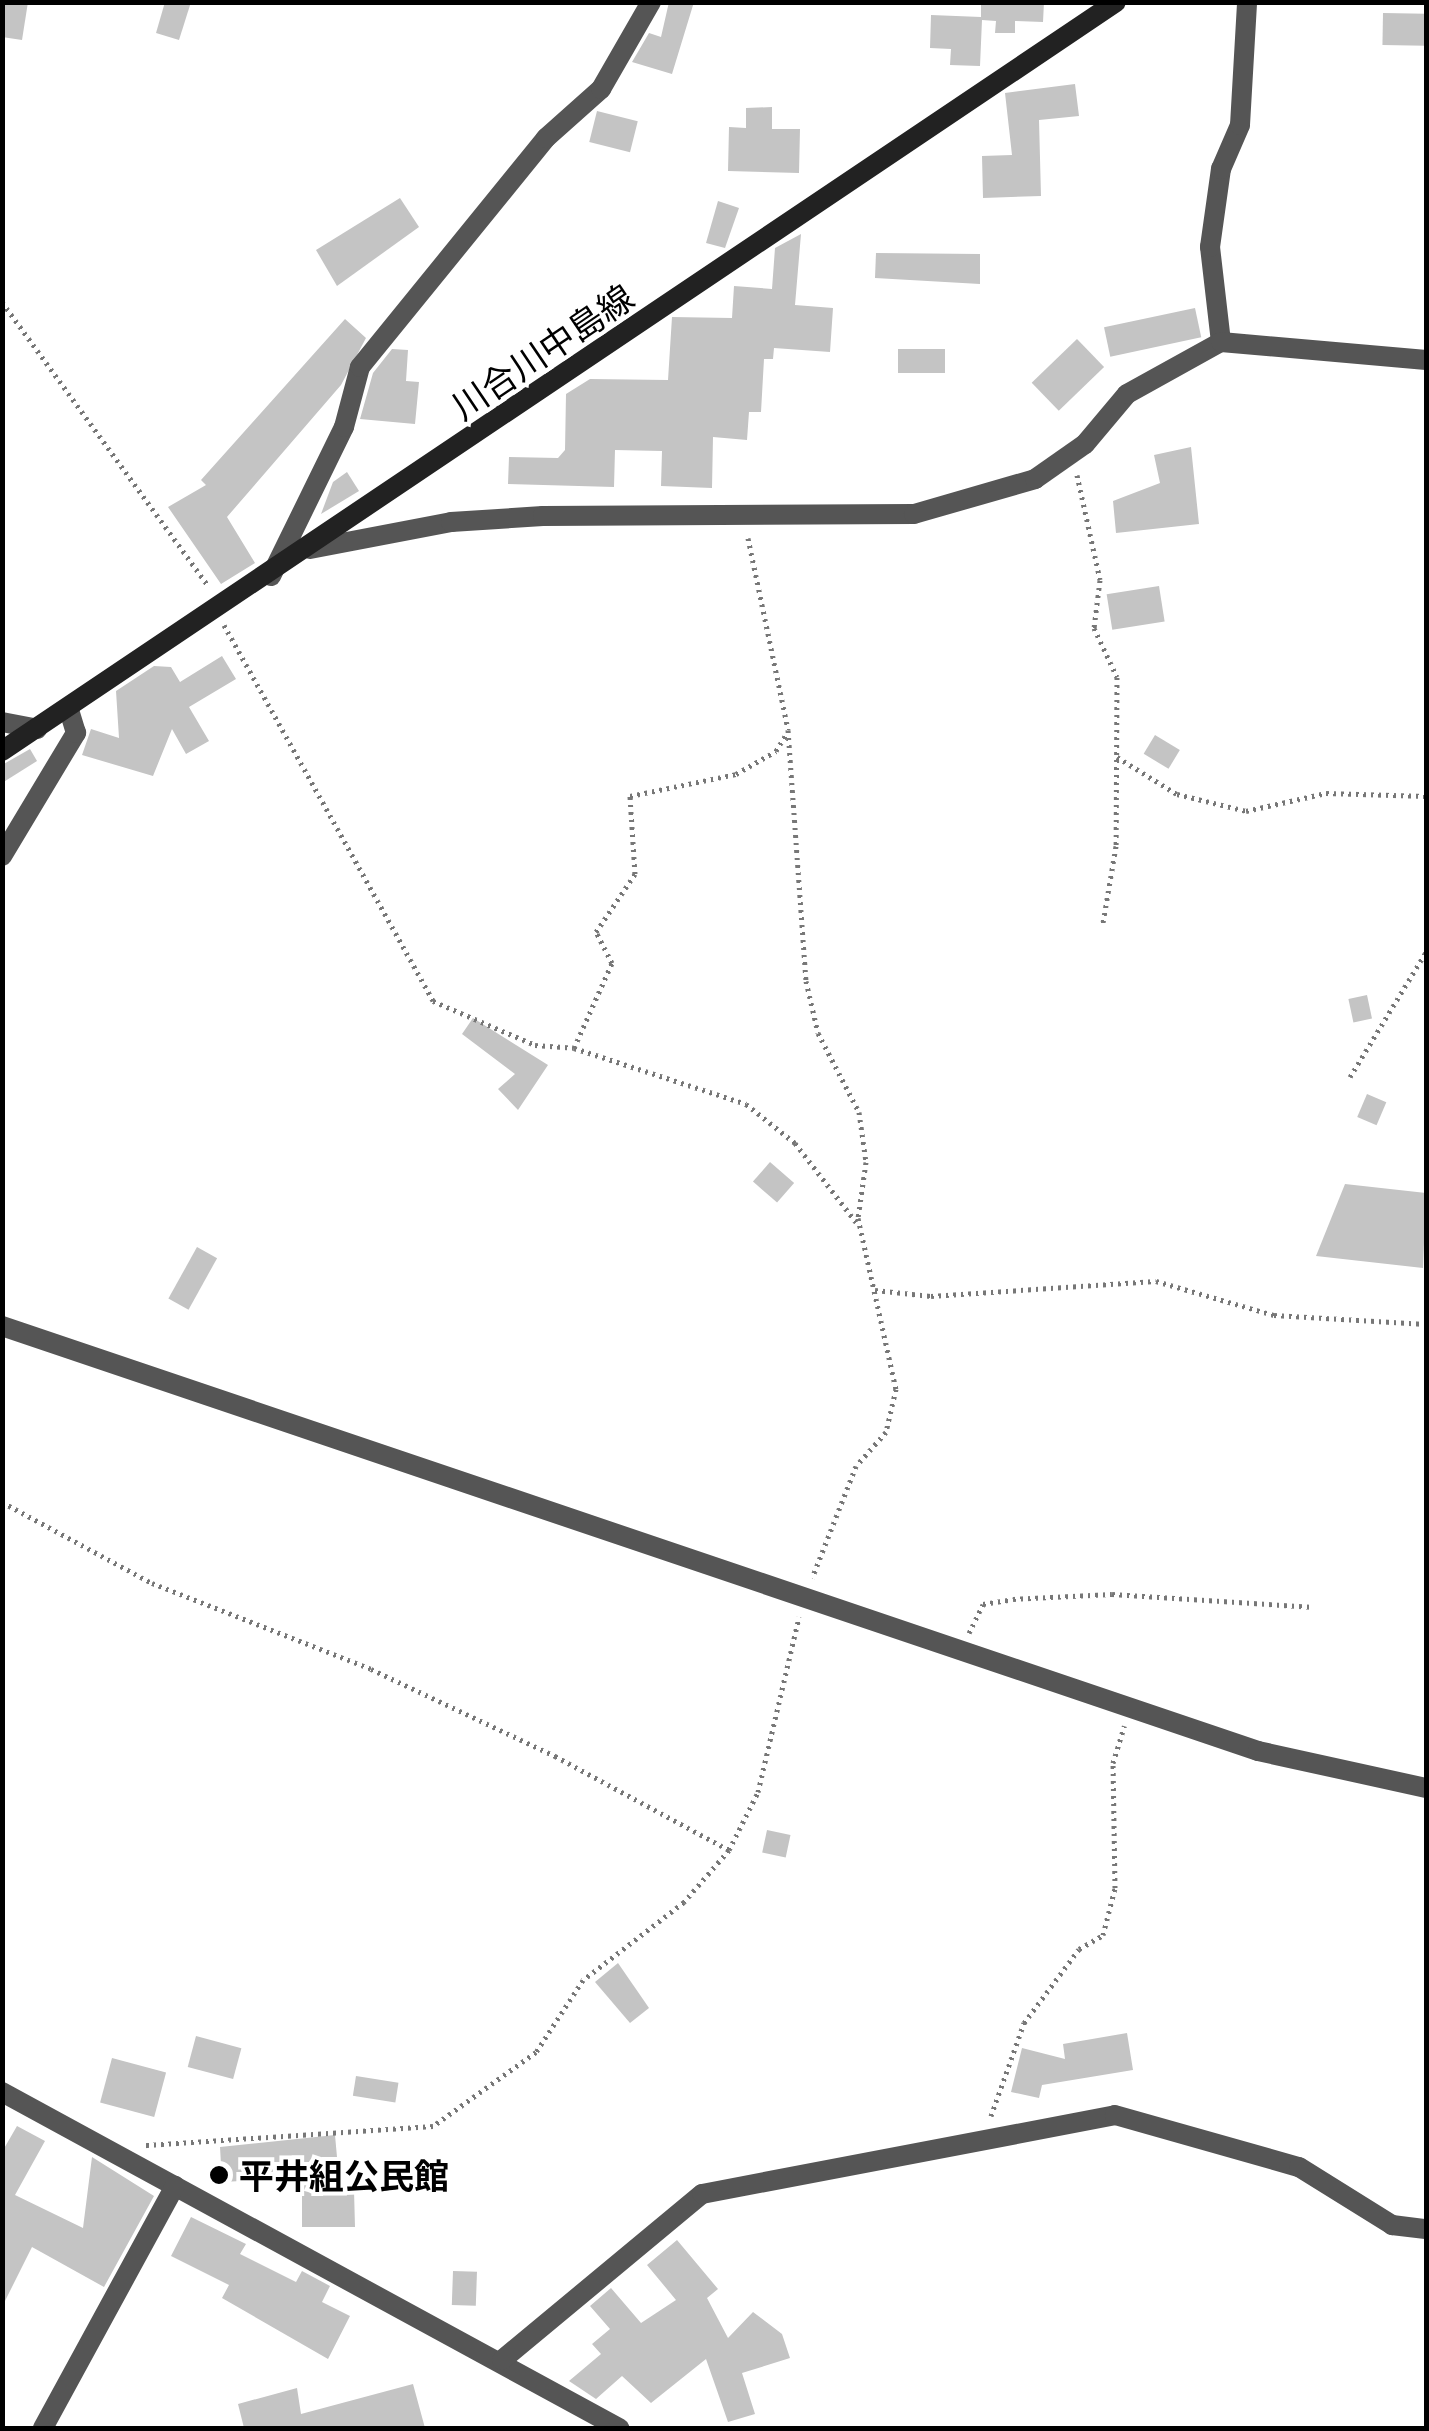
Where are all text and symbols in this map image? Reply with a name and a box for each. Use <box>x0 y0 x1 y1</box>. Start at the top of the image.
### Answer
street label: 川合川中島線 <box>443 275 641 427</box>
place label: 平井組公民館 <box>239 2154 449 2196</box>
marker: 平井組公民館 <box>208 2164 230 2186</box>

